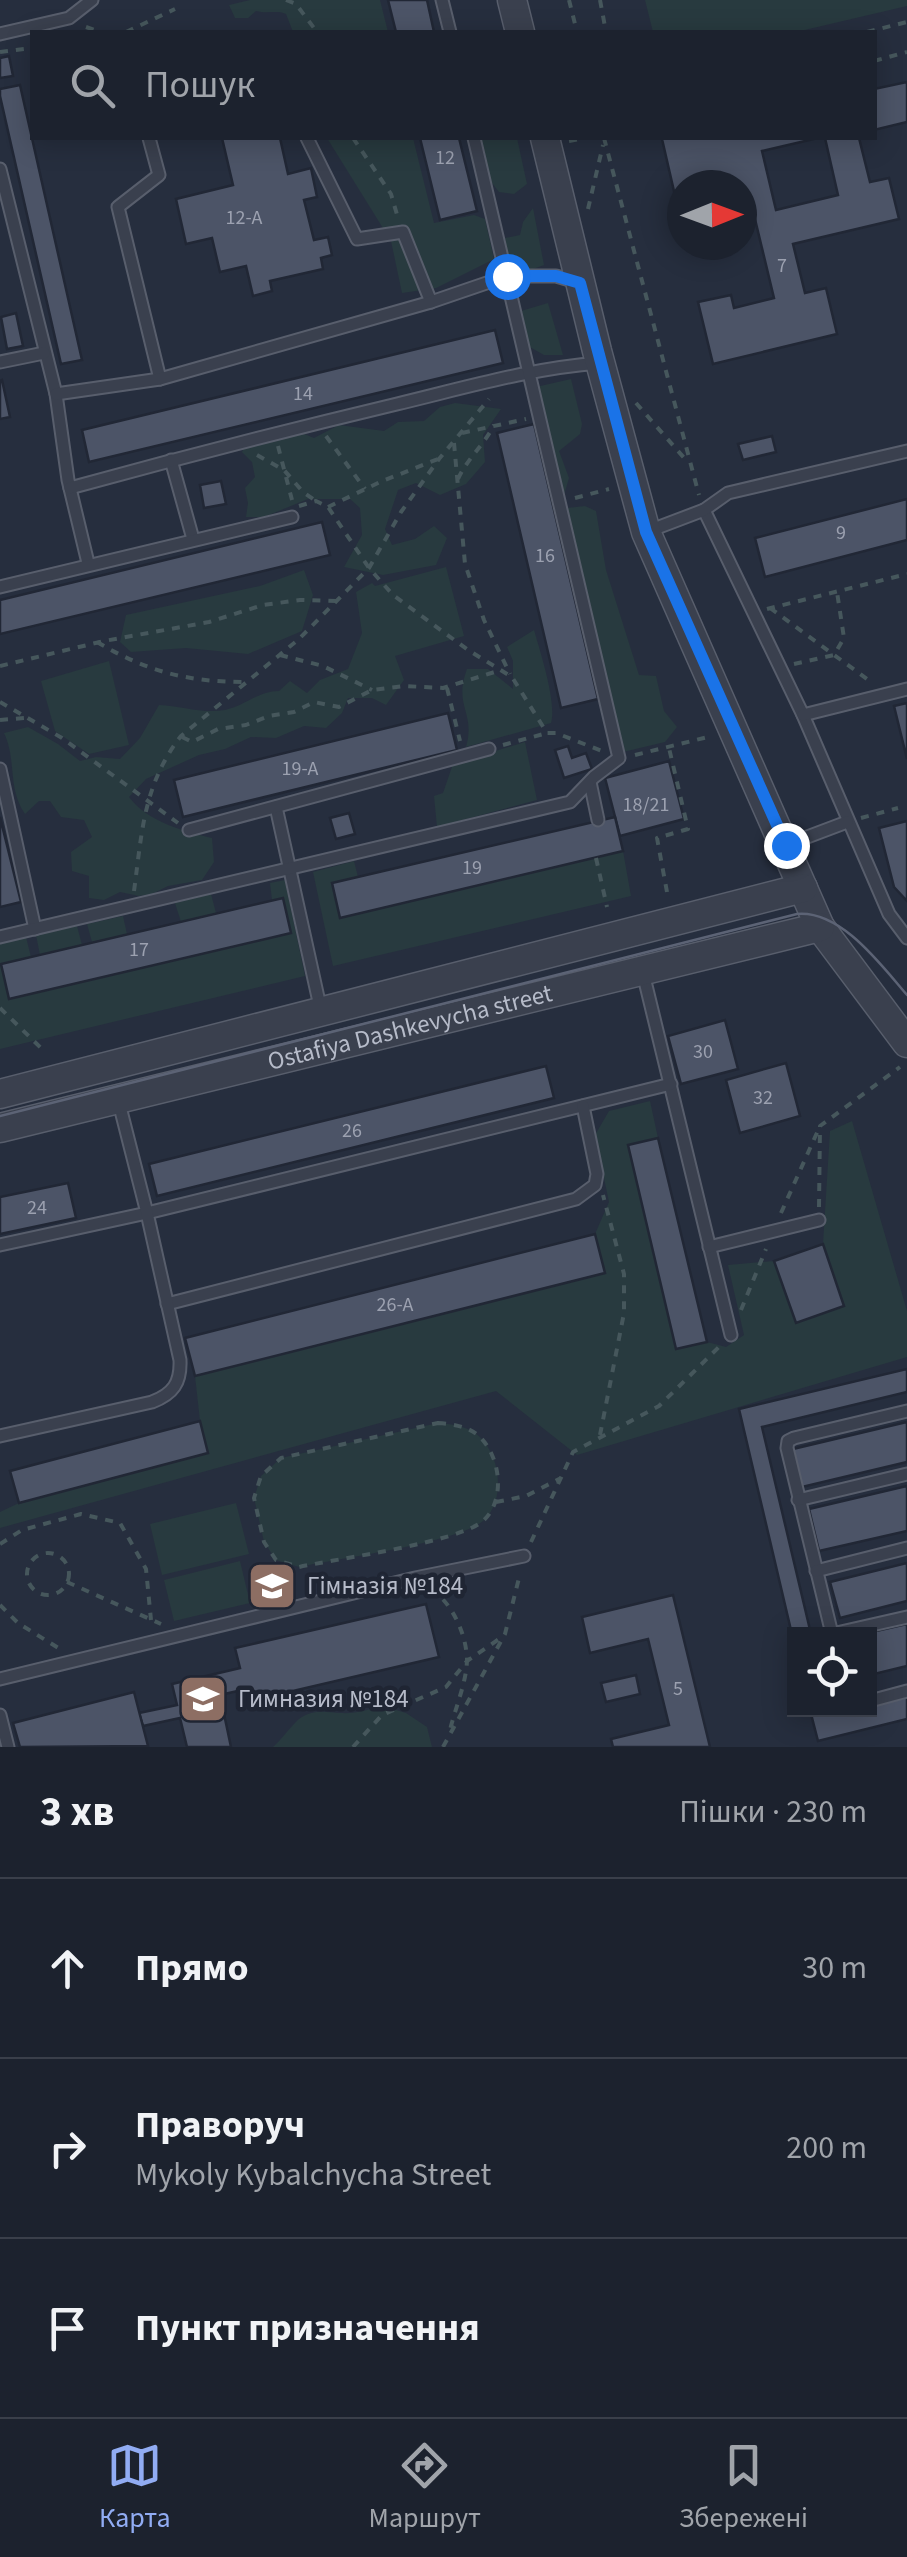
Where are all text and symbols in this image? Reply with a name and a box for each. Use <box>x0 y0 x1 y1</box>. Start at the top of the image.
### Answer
search box <box>30 30 877 140</box>
icon: search <box>65 58 120 113</box>
text: Пошук <box>145 58 255 112</box>
house number: 12 <box>435 144 455 172</box>
north arrow <box>667 170 757 260</box>
house number: 12-А <box>226 204 263 232</box>
house number: 7 <box>777 252 787 280</box>
route start <box>485 254 531 300</box>
house number: 14 <box>293 380 313 408</box>
house number: 9 <box>836 519 846 547</box>
house number: 16 <box>535 542 555 570</box>
house number: 19-А <box>282 755 319 783</box>
house number: 18/21 <box>623 791 669 819</box>
route end <box>764 823 810 869</box>
house number: 19 <box>462 854 482 882</box>
house number: 17 <box>129 936 149 964</box>
street label: Ostafiya Dashkevycha street <box>264 975 556 1080</box>
house number: 30 <box>693 1038 713 1066</box>
house number: 32 <box>753 1084 773 1112</box>
house number: 26 <box>342 1117 362 1145</box>
house number: 24 <box>27 1194 47 1222</box>
house number: 26-А <box>377 1291 414 1319</box>
school or university icon: Гімназія №184 <box>246 1560 298 1612</box>
place label: Гімназія №184 <box>307 1568 463 1604</box>
map controls <box>787 1627 877 1717</box>
button: locate <box>787 1627 877 1717</box>
school or university icon: Гимназия №184 <box>177 1673 229 1725</box>
house number: 5 <box>673 1675 683 1703</box>
place label: Гимназия №184 <box>238 1681 409 1717</box>
text: 3 хв <box>40 1782 114 1842</box>
text: Пішки · 230 m <box>679 1789 867 1835</box>
icon: ahead <box>40 1941 95 1996</box>
text: Прямо <box>135 1941 249 1995</box>
text: 30 m <box>802 1945 867 1991</box>
text: Праворуч <box>135 2098 305 2152</box>
icon: right <box>40 2121 95 2176</box>
text: 200 m <box>786 2125 867 2171</box>
text: Mykoly Kybalchycha Street <box>135 2152 491 2198</box>
icon: arrive <box>40 2301 95 2356</box>
text: Пункт призначення <box>135 2301 480 2355</box>
tab: Карта <box>99 2438 171 2538</box>
tab: Маршрут <box>369 2438 481 2538</box>
tab: Збережені <box>679 2438 808 2538</box>

